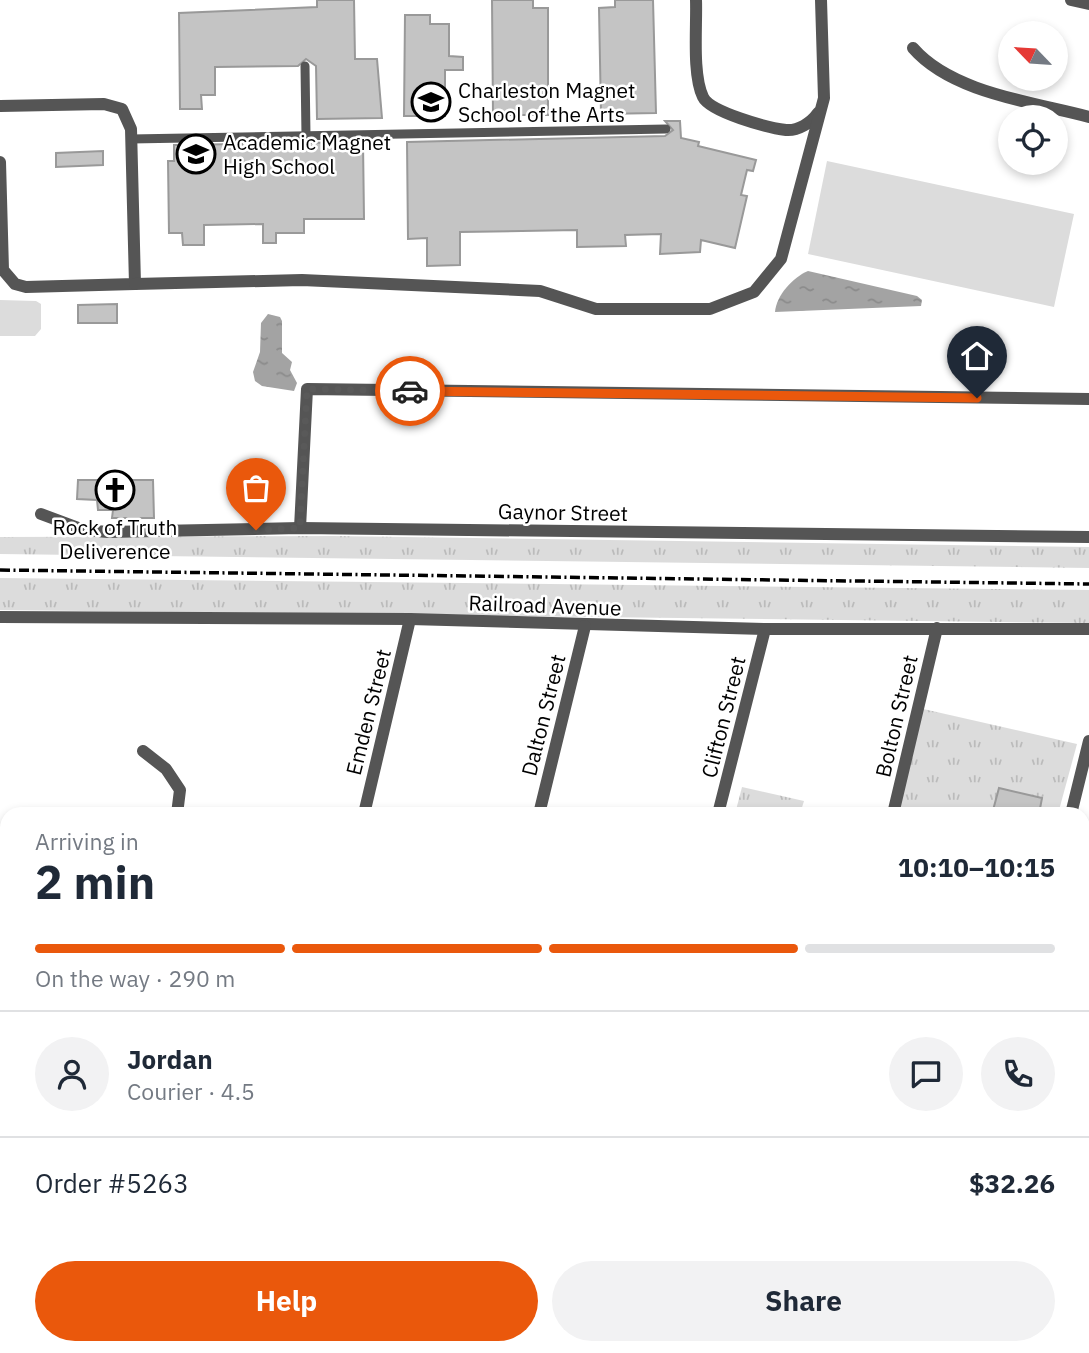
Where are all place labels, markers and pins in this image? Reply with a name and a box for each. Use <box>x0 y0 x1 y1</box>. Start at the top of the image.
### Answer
place label: Charleston Magnet School of the Arts <box>458 76 635 128</box>
school or university icon: Charleston Magnet School of the Arts <box>410 81 452 123</box>
place label: Academic Magnet High School <box>223 128 391 180</box>
school or university icon: Academic Magnet High School <box>175 133 217 175</box>
pin <box>947 326 1007 398</box>
pin <box>226 458 286 530</box>
church icon: Rock of Truth Deliverence <box>94 469 136 511</box>
place label: Rock of Truth Deliverence <box>53 513 177 565</box>

